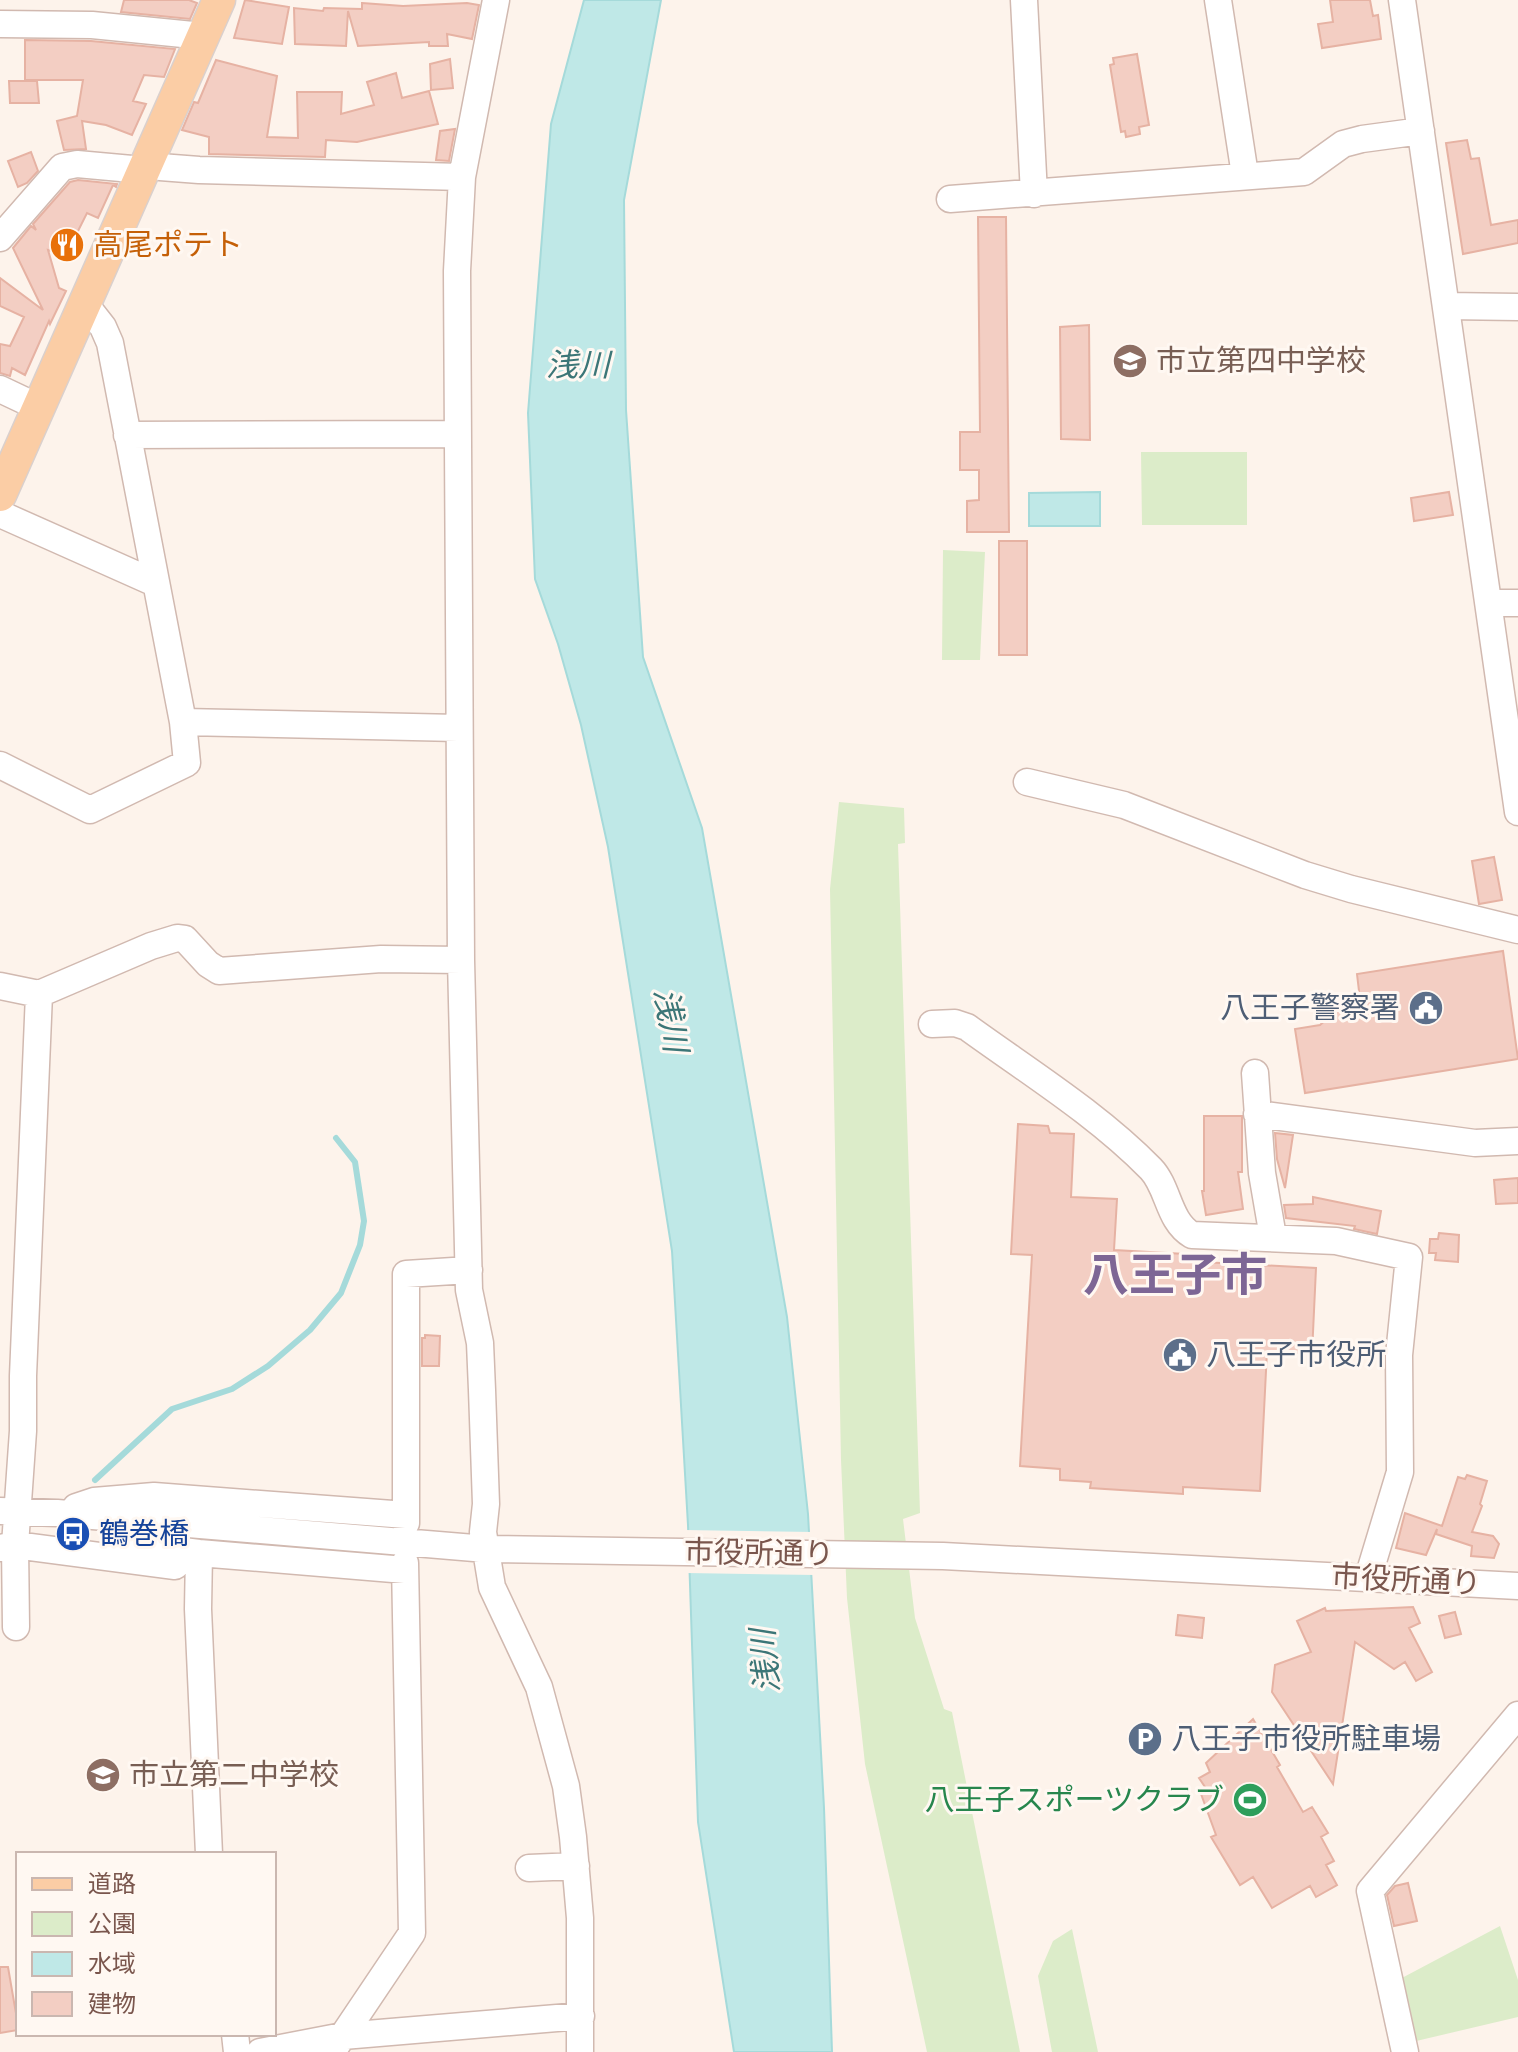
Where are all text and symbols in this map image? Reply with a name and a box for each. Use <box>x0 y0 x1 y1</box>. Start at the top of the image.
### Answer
place label: 高尾ポテト <box>93 223 243 266</box>
restaurant icon: 高尾ポテト <box>48 226 86 264</box>
place label: 市立第四中学校 <box>1156 339 1366 382</box>
water label: 浅川 <box>546 342 613 388</box>
school or university icon: 市立第四中学校 <box>1111 342 1149 380</box>
water label: 浅川 <box>643 984 700 1058</box>
place label: 八王子警察署 <box>1220 986 1400 1029</box>
public building icon: 八王子警察署 <box>1407 989 1445 1027</box>
district label: 八王子市 <box>1083 1242 1267 1308</box>
place label: 八王子市役所 <box>1206 1333 1386 1376</box>
public building icon: 八王子市役所 <box>1161 1336 1199 1374</box>
place label: 鶴巻橋 <box>99 1512 189 1555</box>
bus stop icon: 鶴巻橋 <box>54 1515 92 1553</box>
street label: 市役所通り <box>684 1530 834 1575</box>
street label: 市役所通り <box>1330 1554 1482 1605</box>
water label: 浅川 <box>739 1624 791 1695</box>
place label: 八王子市役所駐車場 <box>1171 1717 1441 1760</box>
parking icon: 八王子市役所駐車場 <box>1126 1720 1164 1758</box>
place label: 市立第二中学校 <box>129 1753 339 1796</box>
school or university icon: 市立第二中学校 <box>84 1756 122 1794</box>
place label: 八王子スポーツクラブ <box>925 1778 1224 1821</box>
sports icon: 八王子スポーツクラブ <box>1231 1781 1269 1819</box>
legend <box>16 1852 276 2036</box>
text: 道路 <box>88 1866 136 1901</box>
text: 公園 <box>88 1906 136 1941</box>
text: 水域 <box>88 1946 136 1981</box>
text: 建物 <box>88 1986 136 2021</box>

